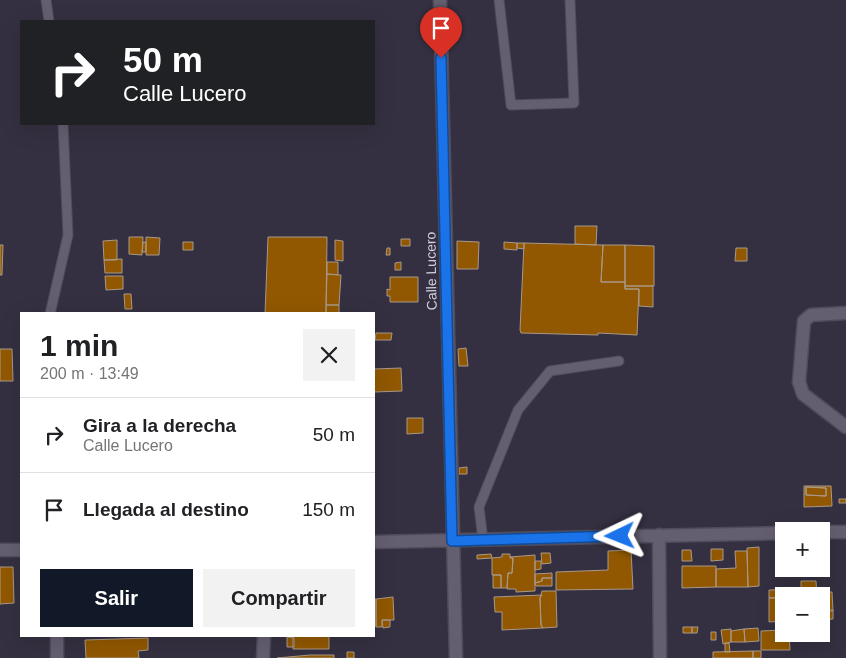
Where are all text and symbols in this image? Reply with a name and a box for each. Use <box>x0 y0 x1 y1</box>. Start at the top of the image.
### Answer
pin <box>420 7 462 58</box>
icon: arrive <box>427 14 455 42</box>
icon: right <box>40 40 105 105</box>
text: 50 m <box>123 40 203 79</box>
text: Calle Lucero <box>123 81 247 106</box>
street label: Calle Lucero <box>422 231 440 310</box>
text: 1 min <box>40 329 118 362</box>
button: close <box>303 329 355 381</box>
text: 200 m · 13:49 <box>40 365 139 382</box>
text: Gira a la derecha <box>83 415 236 436</box>
icon: right <box>40 421 68 449</box>
text: 50 m <box>313 424 355 445</box>
text: Calle Lucero <box>83 437 173 454</box>
icon: arrive <box>40 496 68 524</box>
text: Llegada al destino <box>83 499 249 520</box>
text: 150 m <box>302 499 355 520</box>
position arrow <box>593 509 645 561</box>
map controls <box>775 522 830 642</box>
button: + <box>775 522 830 577</box>
button: Salir <box>40 569 193 627</box>
button: Compartir <box>203 569 355 627</box>
button: − <box>775 587 830 642</box>

